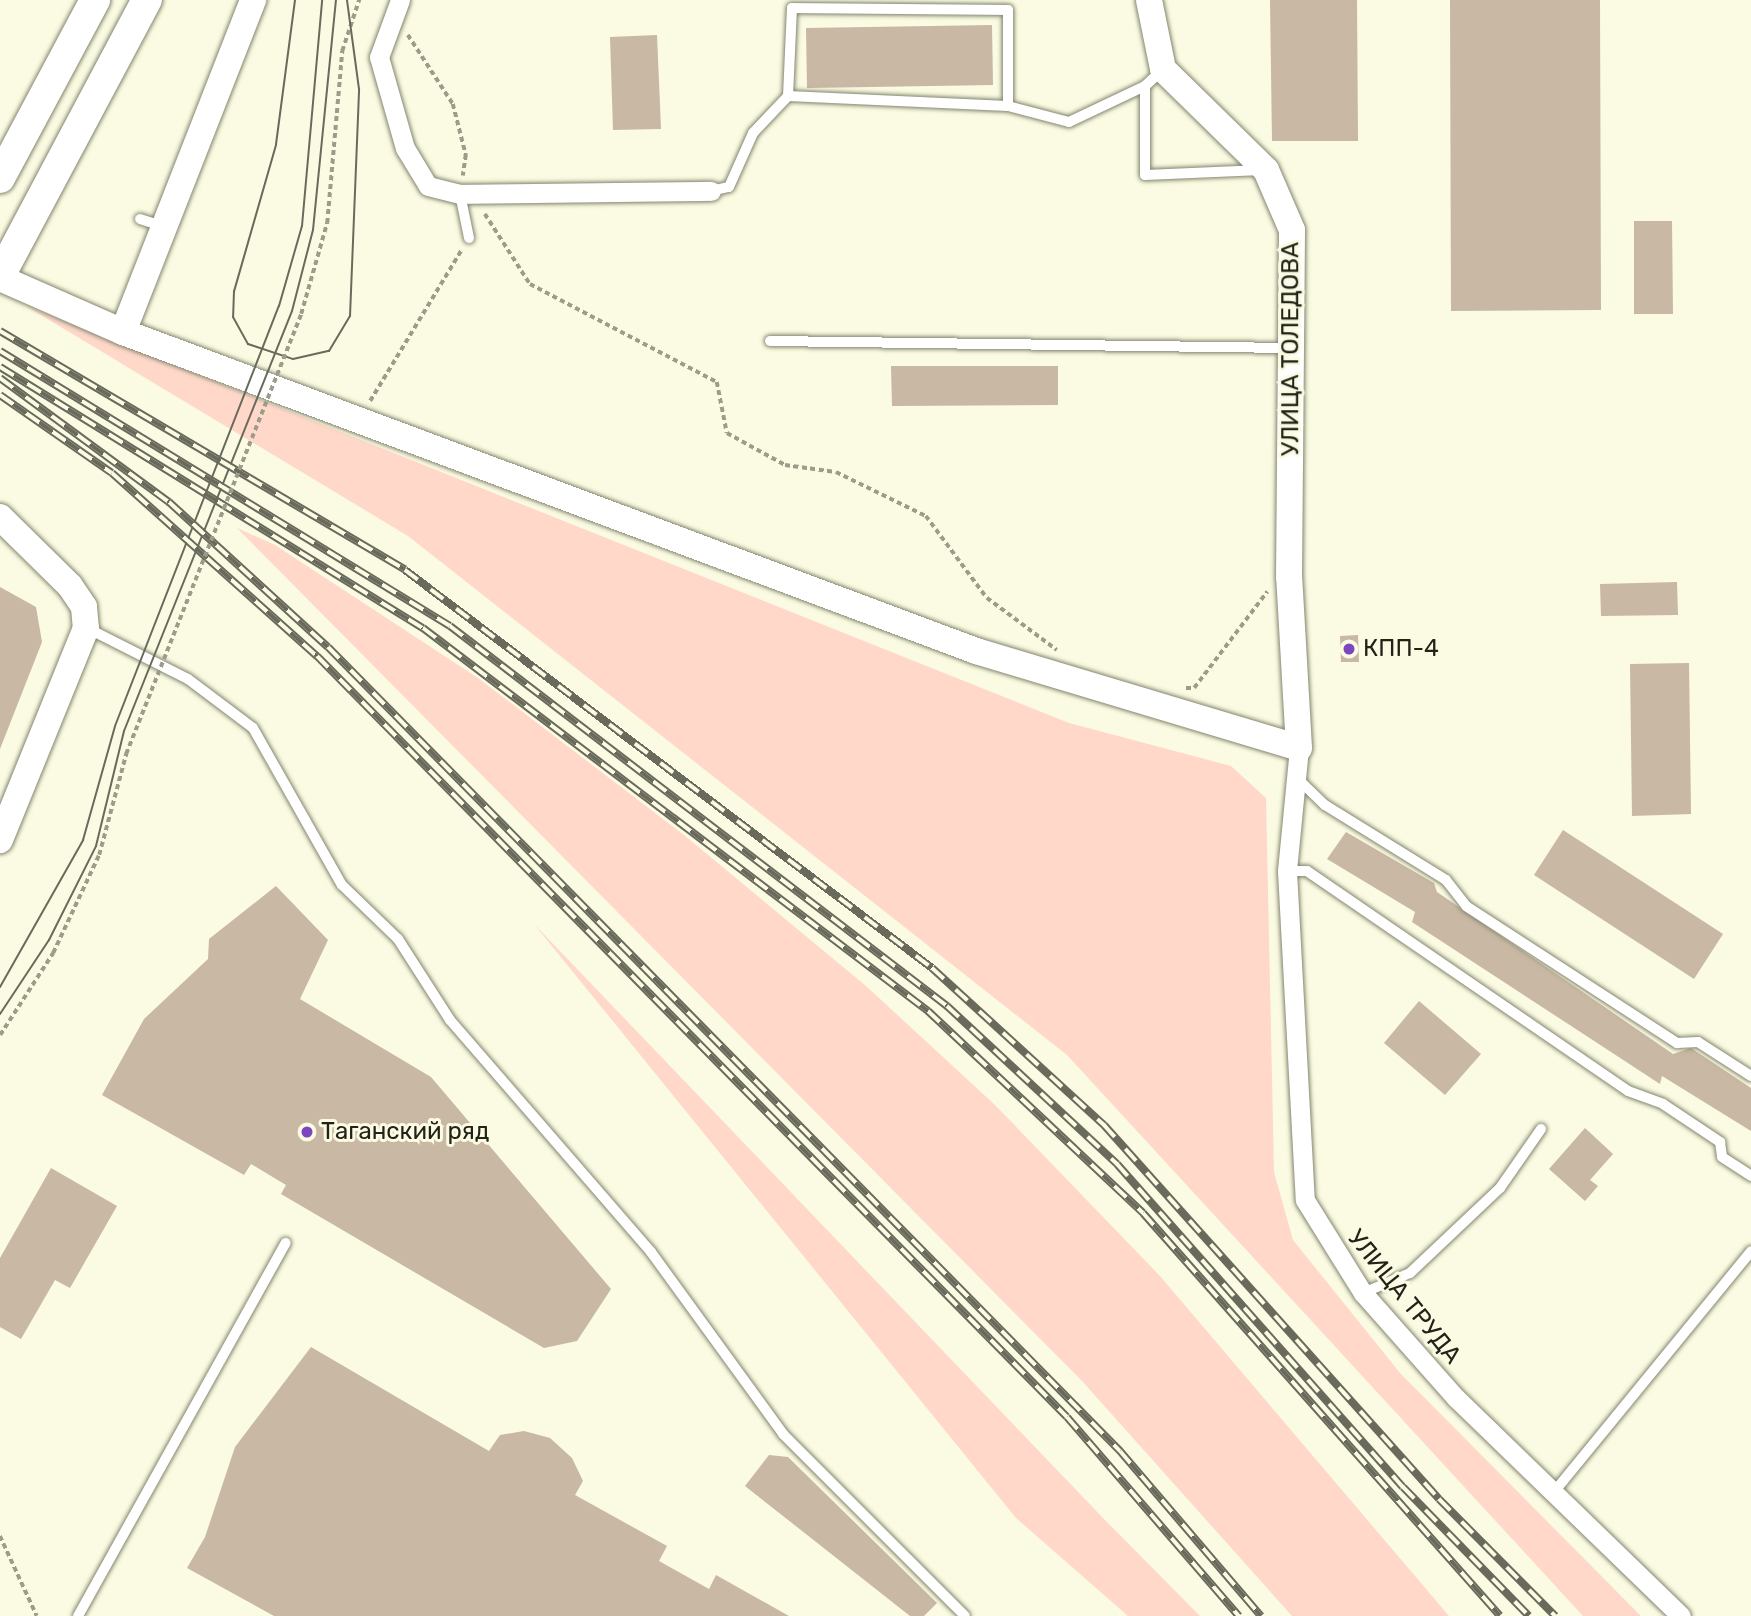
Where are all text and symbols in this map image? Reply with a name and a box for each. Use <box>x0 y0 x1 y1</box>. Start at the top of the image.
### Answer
street label: УЛИЦА ТОЛЕДОВА <box>1277 242 1305 456</box>
place label: КПП-4 <box>1363 635 1439 663</box>
marker: КПП-4 <box>1341 641 1357 657</box>
place label: Таганский ряд <box>321 1118 489 1146</box>
marker: Таганский ряд <box>299 1124 315 1140</box>
street label: УЛИЦА ТРУДА <box>1341 1224 1467 1370</box>

